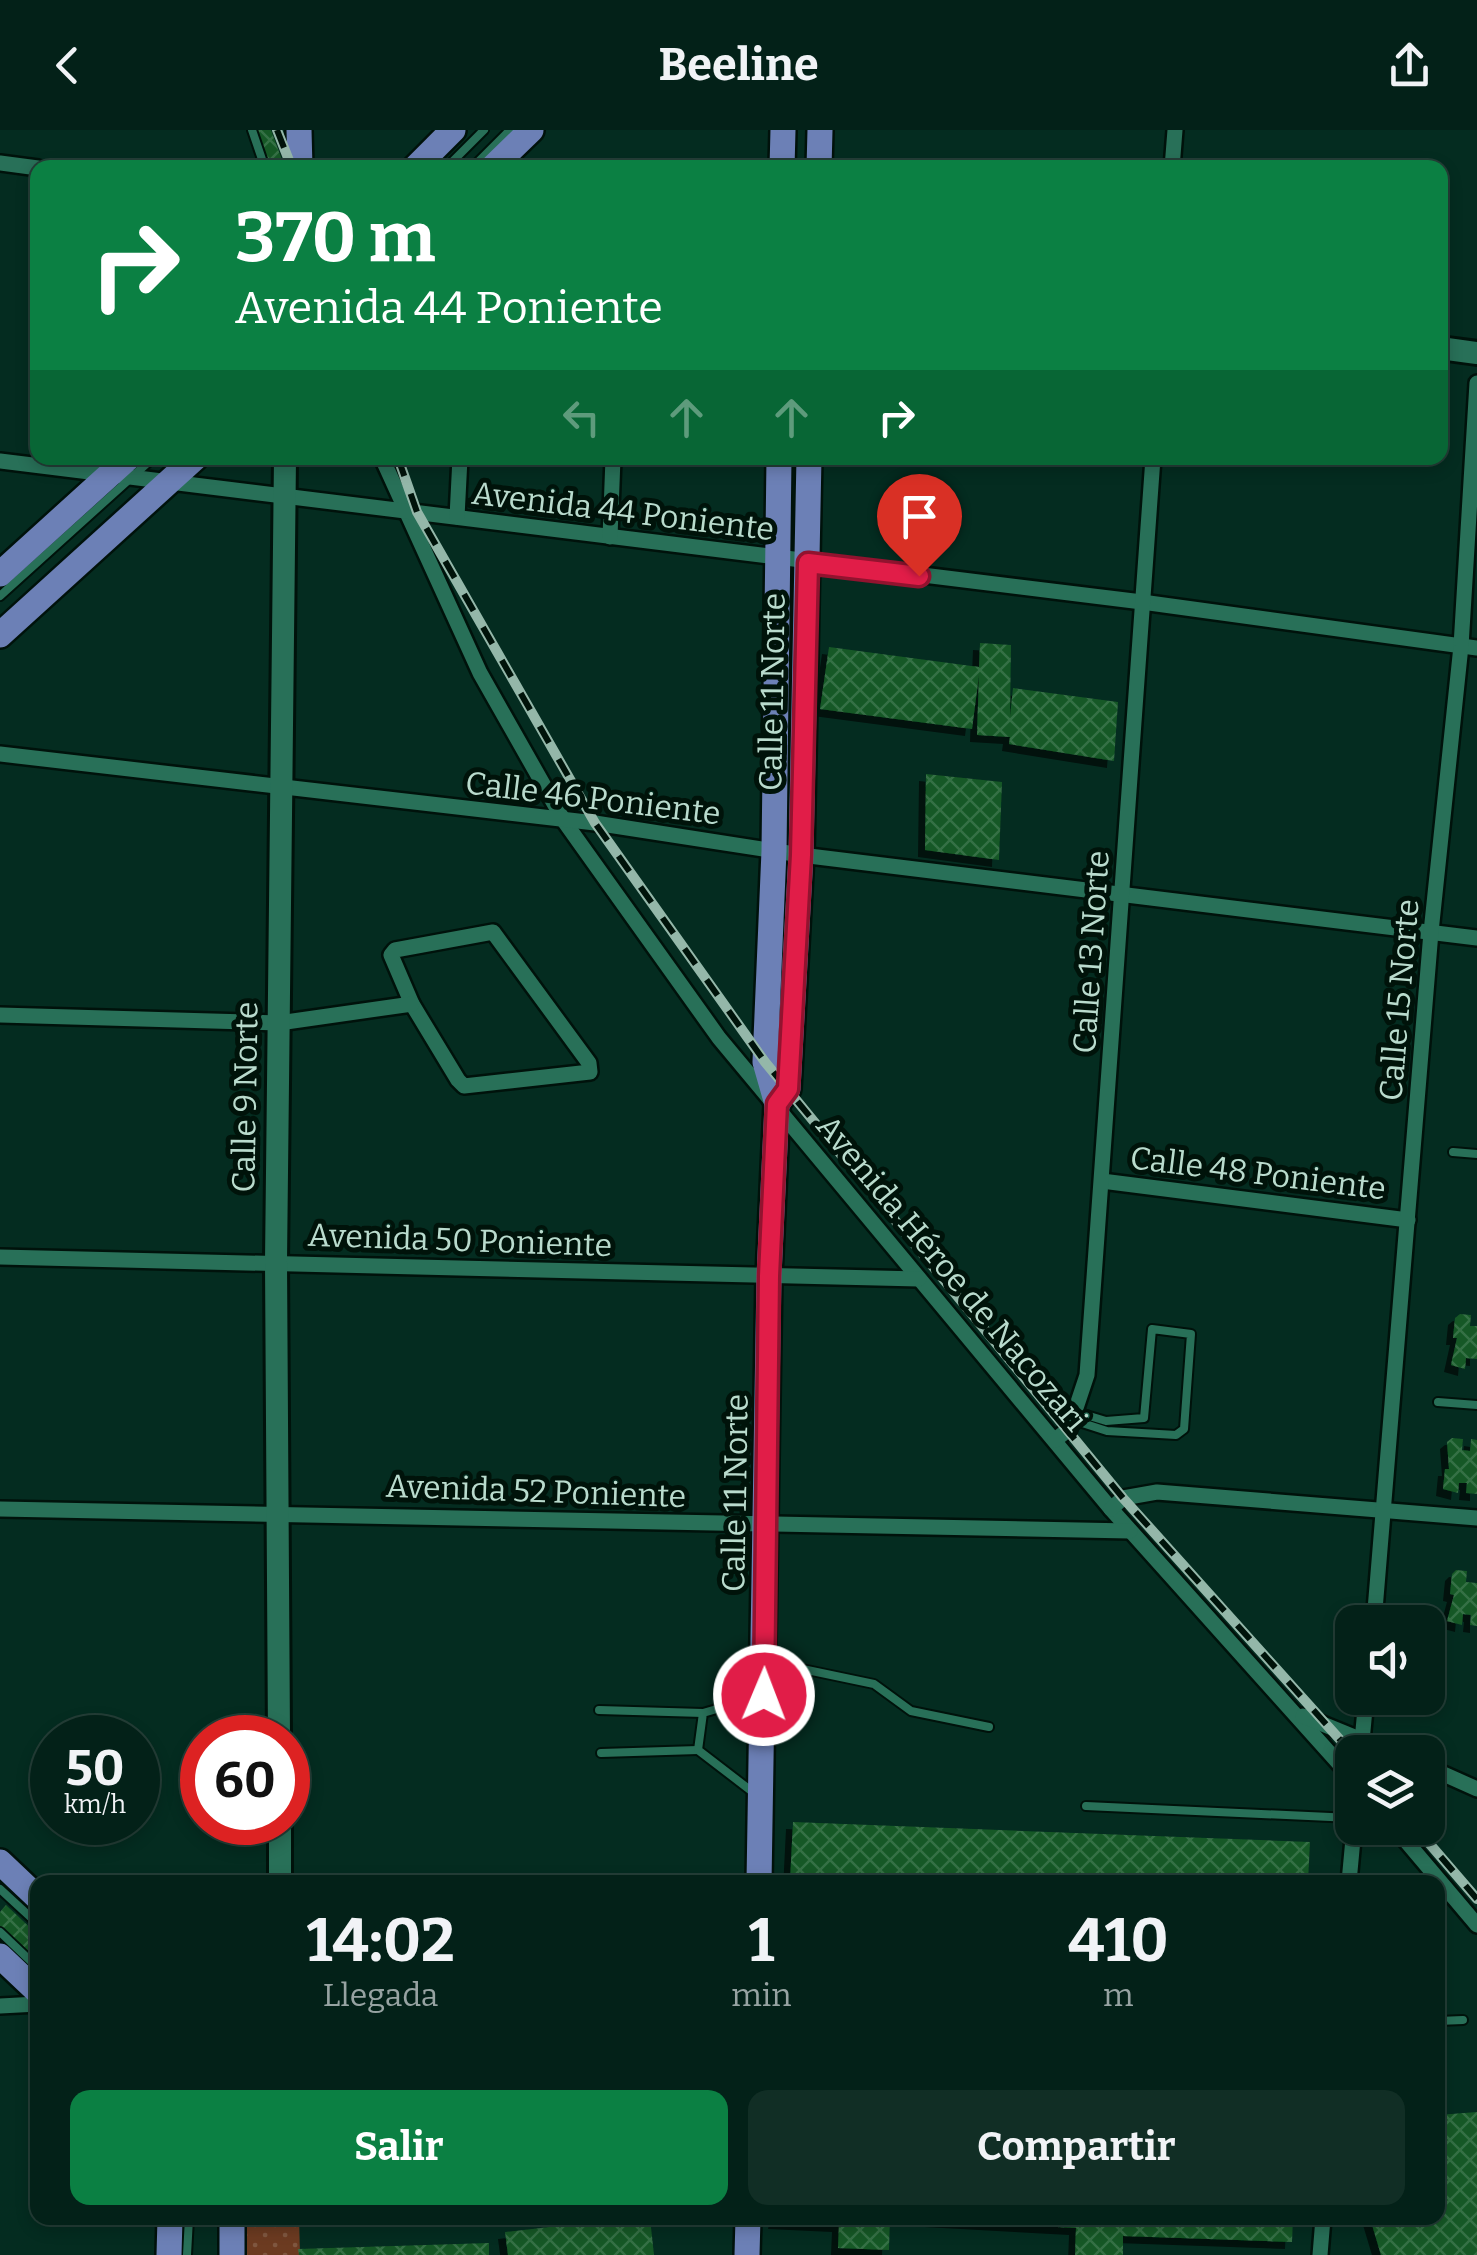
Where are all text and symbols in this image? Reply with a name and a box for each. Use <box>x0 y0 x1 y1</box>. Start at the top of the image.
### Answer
icon: back <box>40 38 95 93</box>
text: Beeline <box>658 38 819 92</box>
icon: share <box>1382 38 1437 93</box>
text: 370 m <box>235 196 436 280</box>
icon: right <box>70 200 200 330</box>
text: Avenida 44 Poniente <box>235 281 663 335</box>
icon: left <box>554 390 609 445</box>
icon: ahead <box>659 390 714 445</box>
icon: ahead <box>764 390 819 445</box>
icon: right <box>869 390 924 445</box>
street label: Avenida 44 Poniente <box>470 474 776 548</box>
pin <box>877 474 962 577</box>
icon: arrive <box>892 489 947 544</box>
street label: Calle 11 Norte <box>751 593 793 791</box>
street label: Calle 46 Poniente <box>463 763 723 833</box>
street label: Calle 13 Norte <box>1065 849 1117 1055</box>
street label: Calle 15 Norte <box>1371 898 1427 1102</box>
street label: Calle 9 Norte <box>224 1001 266 1193</box>
street label: Avenida Héroe de Nacozari <box>809 1107 1095 1439</box>
street label: Calle 48 Poniente <box>1128 1138 1388 1208</box>
street label: Avenida 50 Poniente <box>307 1216 613 1264</box>
street label: Calle 11 Norte <box>714 1394 756 1592</box>
street label: Avenida 52 Poniente <box>385 1467 687 1515</box>
map controls <box>1335 1605 1445 1845</box>
button: sound <box>1335 1605 1445 1715</box>
position arrow <box>712 1643 816 1747</box>
speed limit sign: 60 <box>180 1715 310 1845</box>
button: layers <box>1335 1735 1445 1845</box>
text: 50 <box>65 1738 125 1798</box>
text: km/h <box>64 1790 126 1820</box>
text: 14:02 <box>306 1905 455 1977</box>
text: 1 <box>748 1905 774 1977</box>
text: 410 <box>1068 1905 1169 1977</box>
text: Llegada <box>323 1976 438 2014</box>
text: min <box>731 1976 792 2014</box>
text: m <box>1103 1976 1134 2014</box>
button: Salir <box>70 2090 728 2205</box>
button: Compartir <box>748 2090 1405 2205</box>

